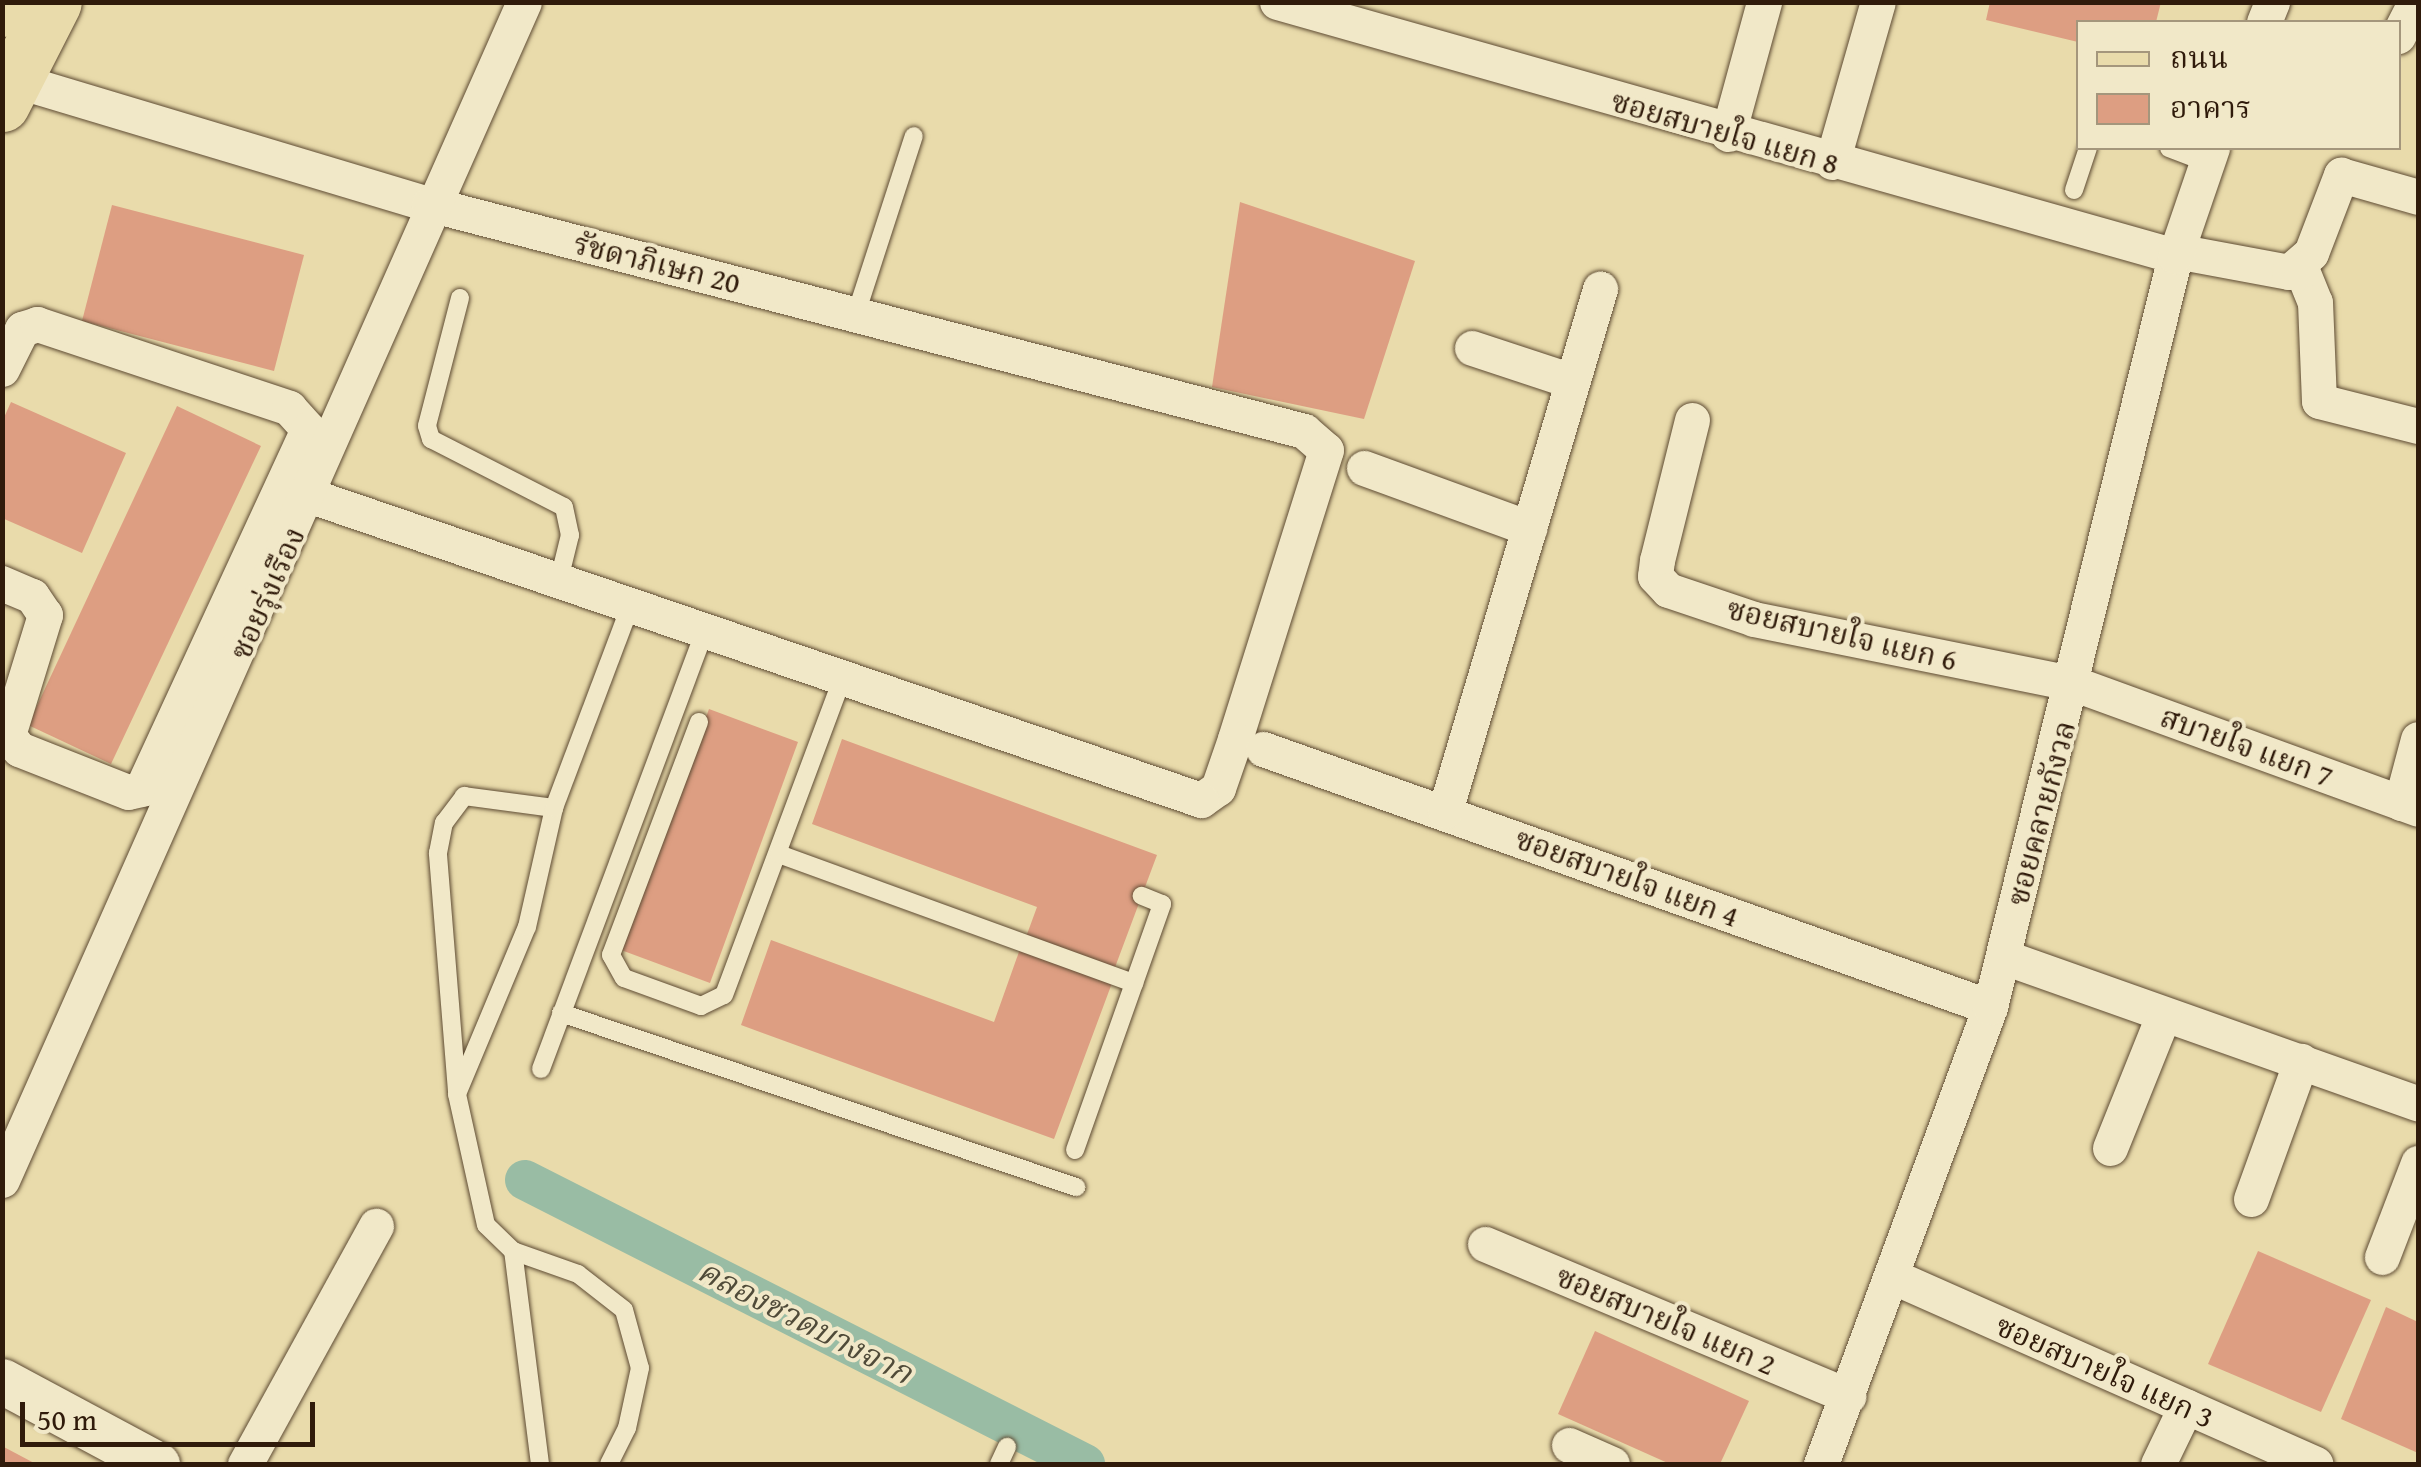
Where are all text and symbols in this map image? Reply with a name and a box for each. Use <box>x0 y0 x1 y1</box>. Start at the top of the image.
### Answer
legend <box>2076 20 2401 150</box>
text: ถนน <box>2170 35 2228 79</box>
street label: ซอยสบายใจ แยก 8 <box>1607 82 1843 182</box>
text: อาคาร <box>2170 85 2251 129</box>
street label: รัชดาภิเษก 20 <box>570 225 744 301</box>
street label: ซอยรุ่งเรือง <box>222 521 312 665</box>
street label: ซอยสบายใจ แยก 6 <box>1724 590 1960 678</box>
street label: สบายใจ แยก 7 <box>2156 698 2338 794</box>
street label: ซอยคลายกังวล <box>1999 717 2083 909</box>
street label: ซอยสบายใจ แยก 4 <box>1511 820 1743 934</box>
water label: คลองชวดบางจาก <box>692 1252 918 1392</box>
street label: ซอยสบายใจ แยก 2 <box>1551 1258 1781 1382</box>
street label: ซอยสบายใจ แยก 3 <box>1991 1307 2219 1435</box>
scale bar <box>25 1382 320 1444</box>
text: 50 m <box>37 1397 97 1441</box>

